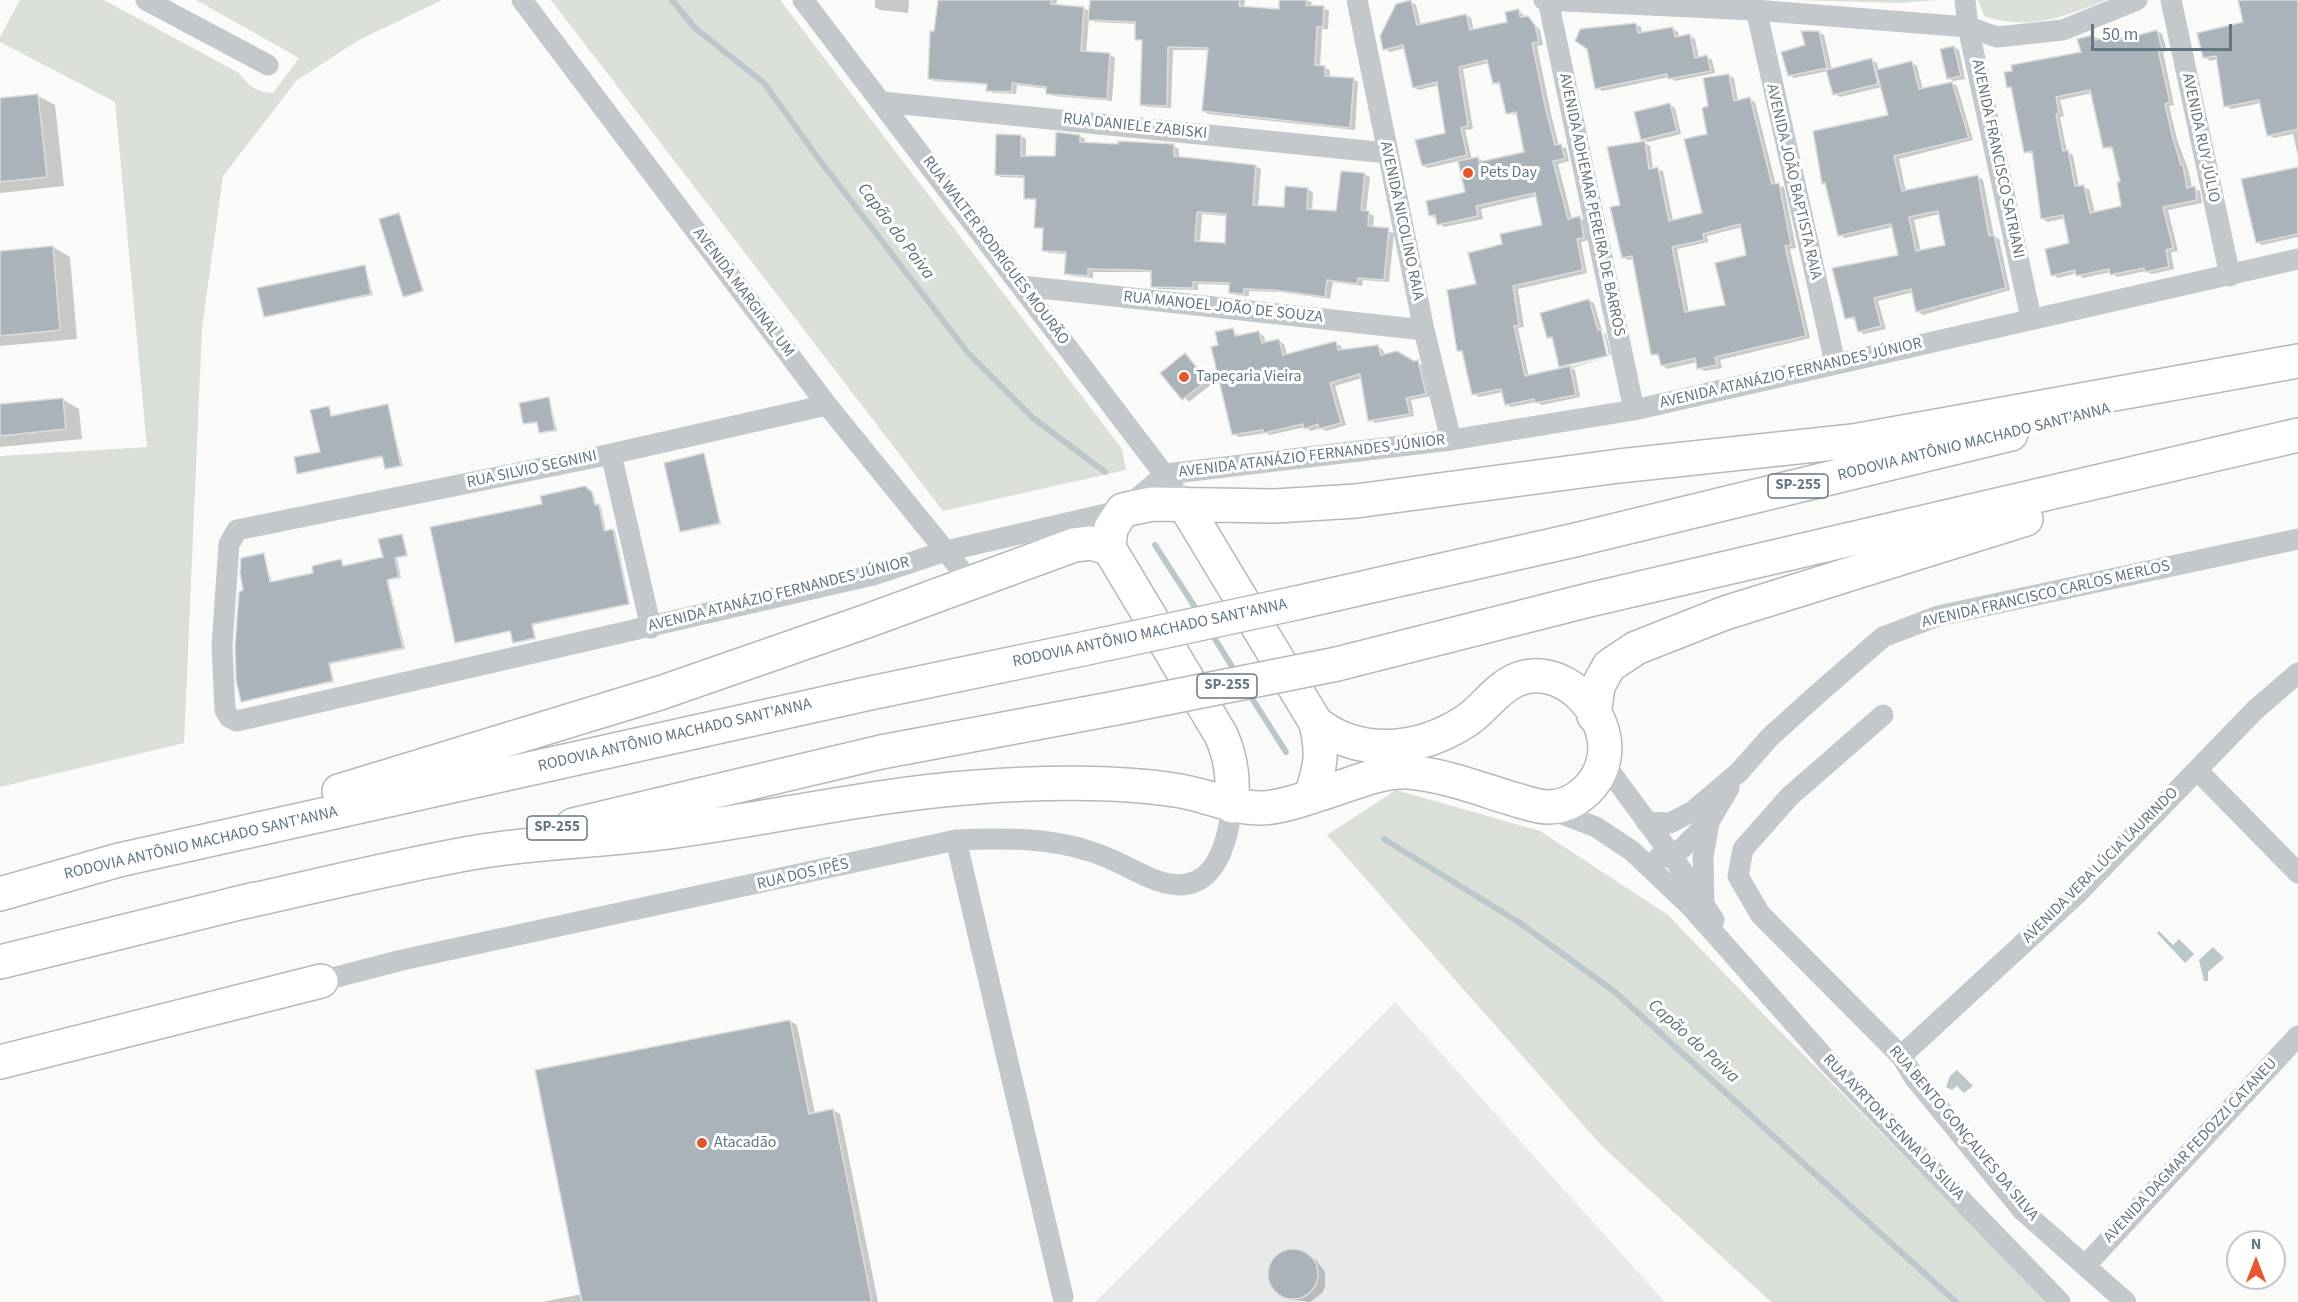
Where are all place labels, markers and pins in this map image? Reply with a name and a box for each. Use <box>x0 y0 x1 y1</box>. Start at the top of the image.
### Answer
place label: Pets Day <box>1480 163 1537 183</box>
marker: Pets Day <box>1461 166 1475 180</box>
place label: Tapeçaria Vieira <box>1196 367 1302 387</box>
marker: Tapeçaria Vieira <box>1177 370 1191 384</box>
place label: Atacadão <box>714 1133 776 1153</box>
marker: Atacadão <box>695 1136 709 1150</box>

